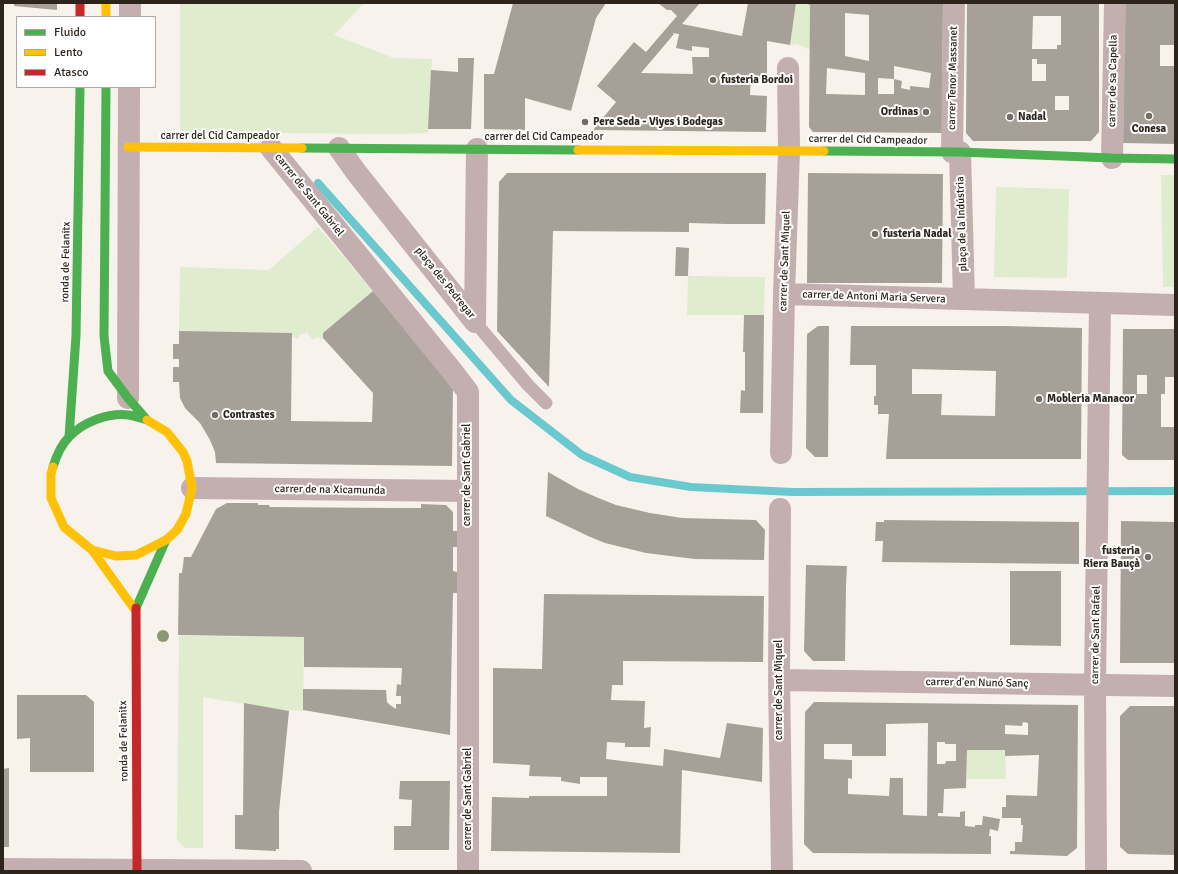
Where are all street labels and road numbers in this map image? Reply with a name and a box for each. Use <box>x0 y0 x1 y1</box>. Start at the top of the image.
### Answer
street label: carrer Tenor Massanet <box>945 26 961 130</box>
street label: carrer de sa Capella <box>1106 35 1120 127</box>
street label: carrer del Cid Campeador <box>161 129 279 143</box>
street label: carrer del Cid Campeador <box>485 130 603 144</box>
street label: carrer del Cid Campeador <box>808 132 928 148</box>
street label: carrer de Sant Gabriel <box>272 151 346 239</box>
street label: plaça de la Indústria <box>954 176 970 272</box>
street label: carrer de Sant Miquel <box>777 210 793 312</box>
street label: ronda de Felanitx <box>59 221 73 303</box>
street label: plaça des Pedregar <box>412 244 478 322</box>
street label: carrer de Antoni Maria Servera <box>802 288 946 306</box>
street label: carrer de Sant Gabriel <box>460 424 474 526</box>
street label: carrer de na Xicamunda <box>275 482 385 498</box>
street label: carrer de Sant Rafael <box>1089 586 1103 684</box>
street label: carrer de Sant Miquel <box>772 640 786 740</box>
street label: carrer d'en Nunó Sanç <box>925 676 1029 690</box>
street label: ronda de Felanitx <box>117 700 131 782</box>
street label: carrer de Sant Gabriel <box>461 748 475 850</box>

